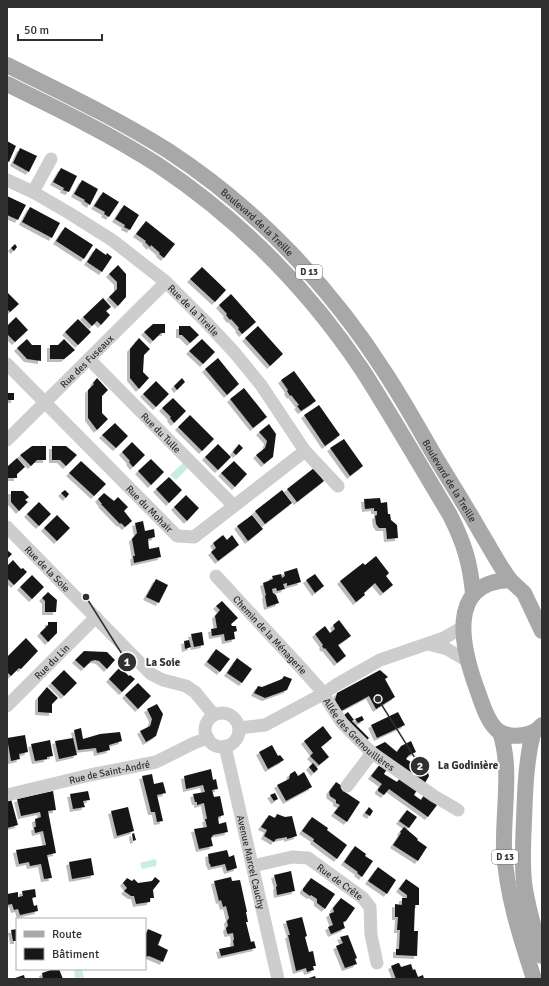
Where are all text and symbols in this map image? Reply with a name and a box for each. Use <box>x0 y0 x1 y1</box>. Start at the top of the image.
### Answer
scale bar <box>18 16 102 42</box>
text: 50 m <box>24 23 49 38</box>
street label: Boulevard de la Treille <box>218 186 296 259</box>
road number: D 13 <box>296 265 322 279</box>
street label: Rue de la Tirelle <box>165 282 221 339</box>
street label: Rue des Fuseaux <box>58 332 117 391</box>
street label: Rue du Tulle <box>138 410 183 456</box>
street label: Boulevard de la Treille <box>420 438 478 524</box>
street label: Rue du Mohair <box>123 483 175 535</box>
street label: Rue de la Soie <box>22 544 72 595</box>
street label: Chemin de la Ménagerie <box>230 593 309 677</box>
street label: Rue du Lin <box>32 642 72 682</box>
callout: La Soie <box>117 650 188 673</box>
text: 1 <box>124 655 131 670</box>
text: La Soie <box>146 656 181 669</box>
street label: Allée des Grenouillères <box>320 696 397 774</box>
callout: La Godinière <box>410 754 506 777</box>
street label: Rue de Saint-André <box>68 758 151 787</box>
text: 2 <box>417 759 423 774</box>
text: La Godinière <box>438 759 499 772</box>
street label: Avenue Marcel Cauchy <box>234 814 267 911</box>
road number: D 13 <box>492 850 518 864</box>
street label: Rue de Crête <box>314 862 365 903</box>
legend <box>16 918 146 970</box>
text: Route <box>52 927 82 942</box>
text: Bâtiment <box>52 947 99 962</box>

